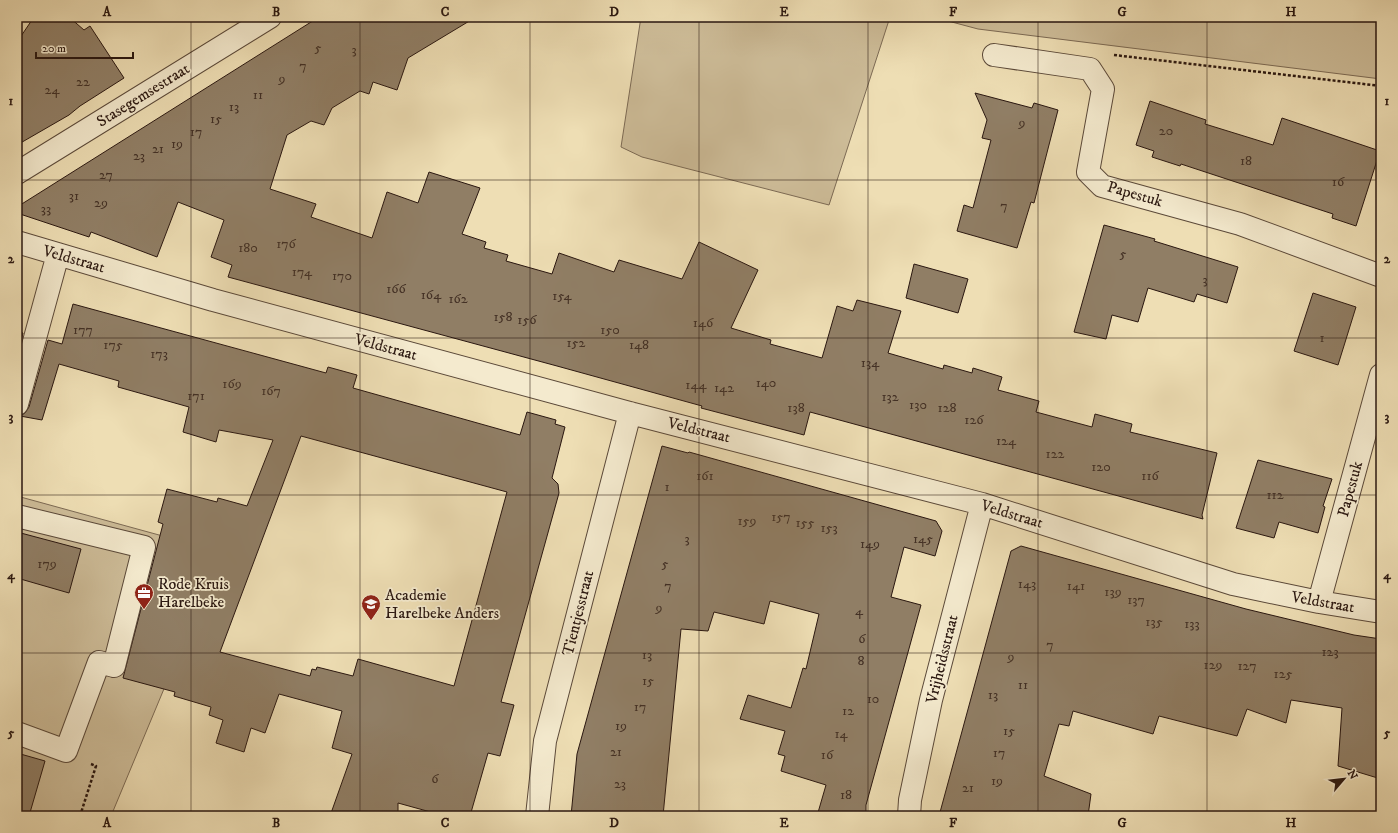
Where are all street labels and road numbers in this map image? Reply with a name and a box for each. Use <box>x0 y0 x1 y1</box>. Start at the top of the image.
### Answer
street label: Stasegemsestraat <box>93 58 193 132</box>
street label: Papestuk <box>1105 177 1165 211</box>
street label: Veldstraat <box>40 240 107 277</box>
street label: Veldstraat <box>352 329 419 365</box>
street label: Veldstraat <box>665 412 732 447</box>
street label: Papestuk <box>1333 459 1367 519</box>
street label: Veldstraat <box>978 495 1045 533</box>
street label: Tientjesstraat <box>558 568 598 658</box>
street label: Veldstraat <box>1289 586 1356 617</box>
street label: Vrijheidsstraat <box>921 613 963 706</box>

